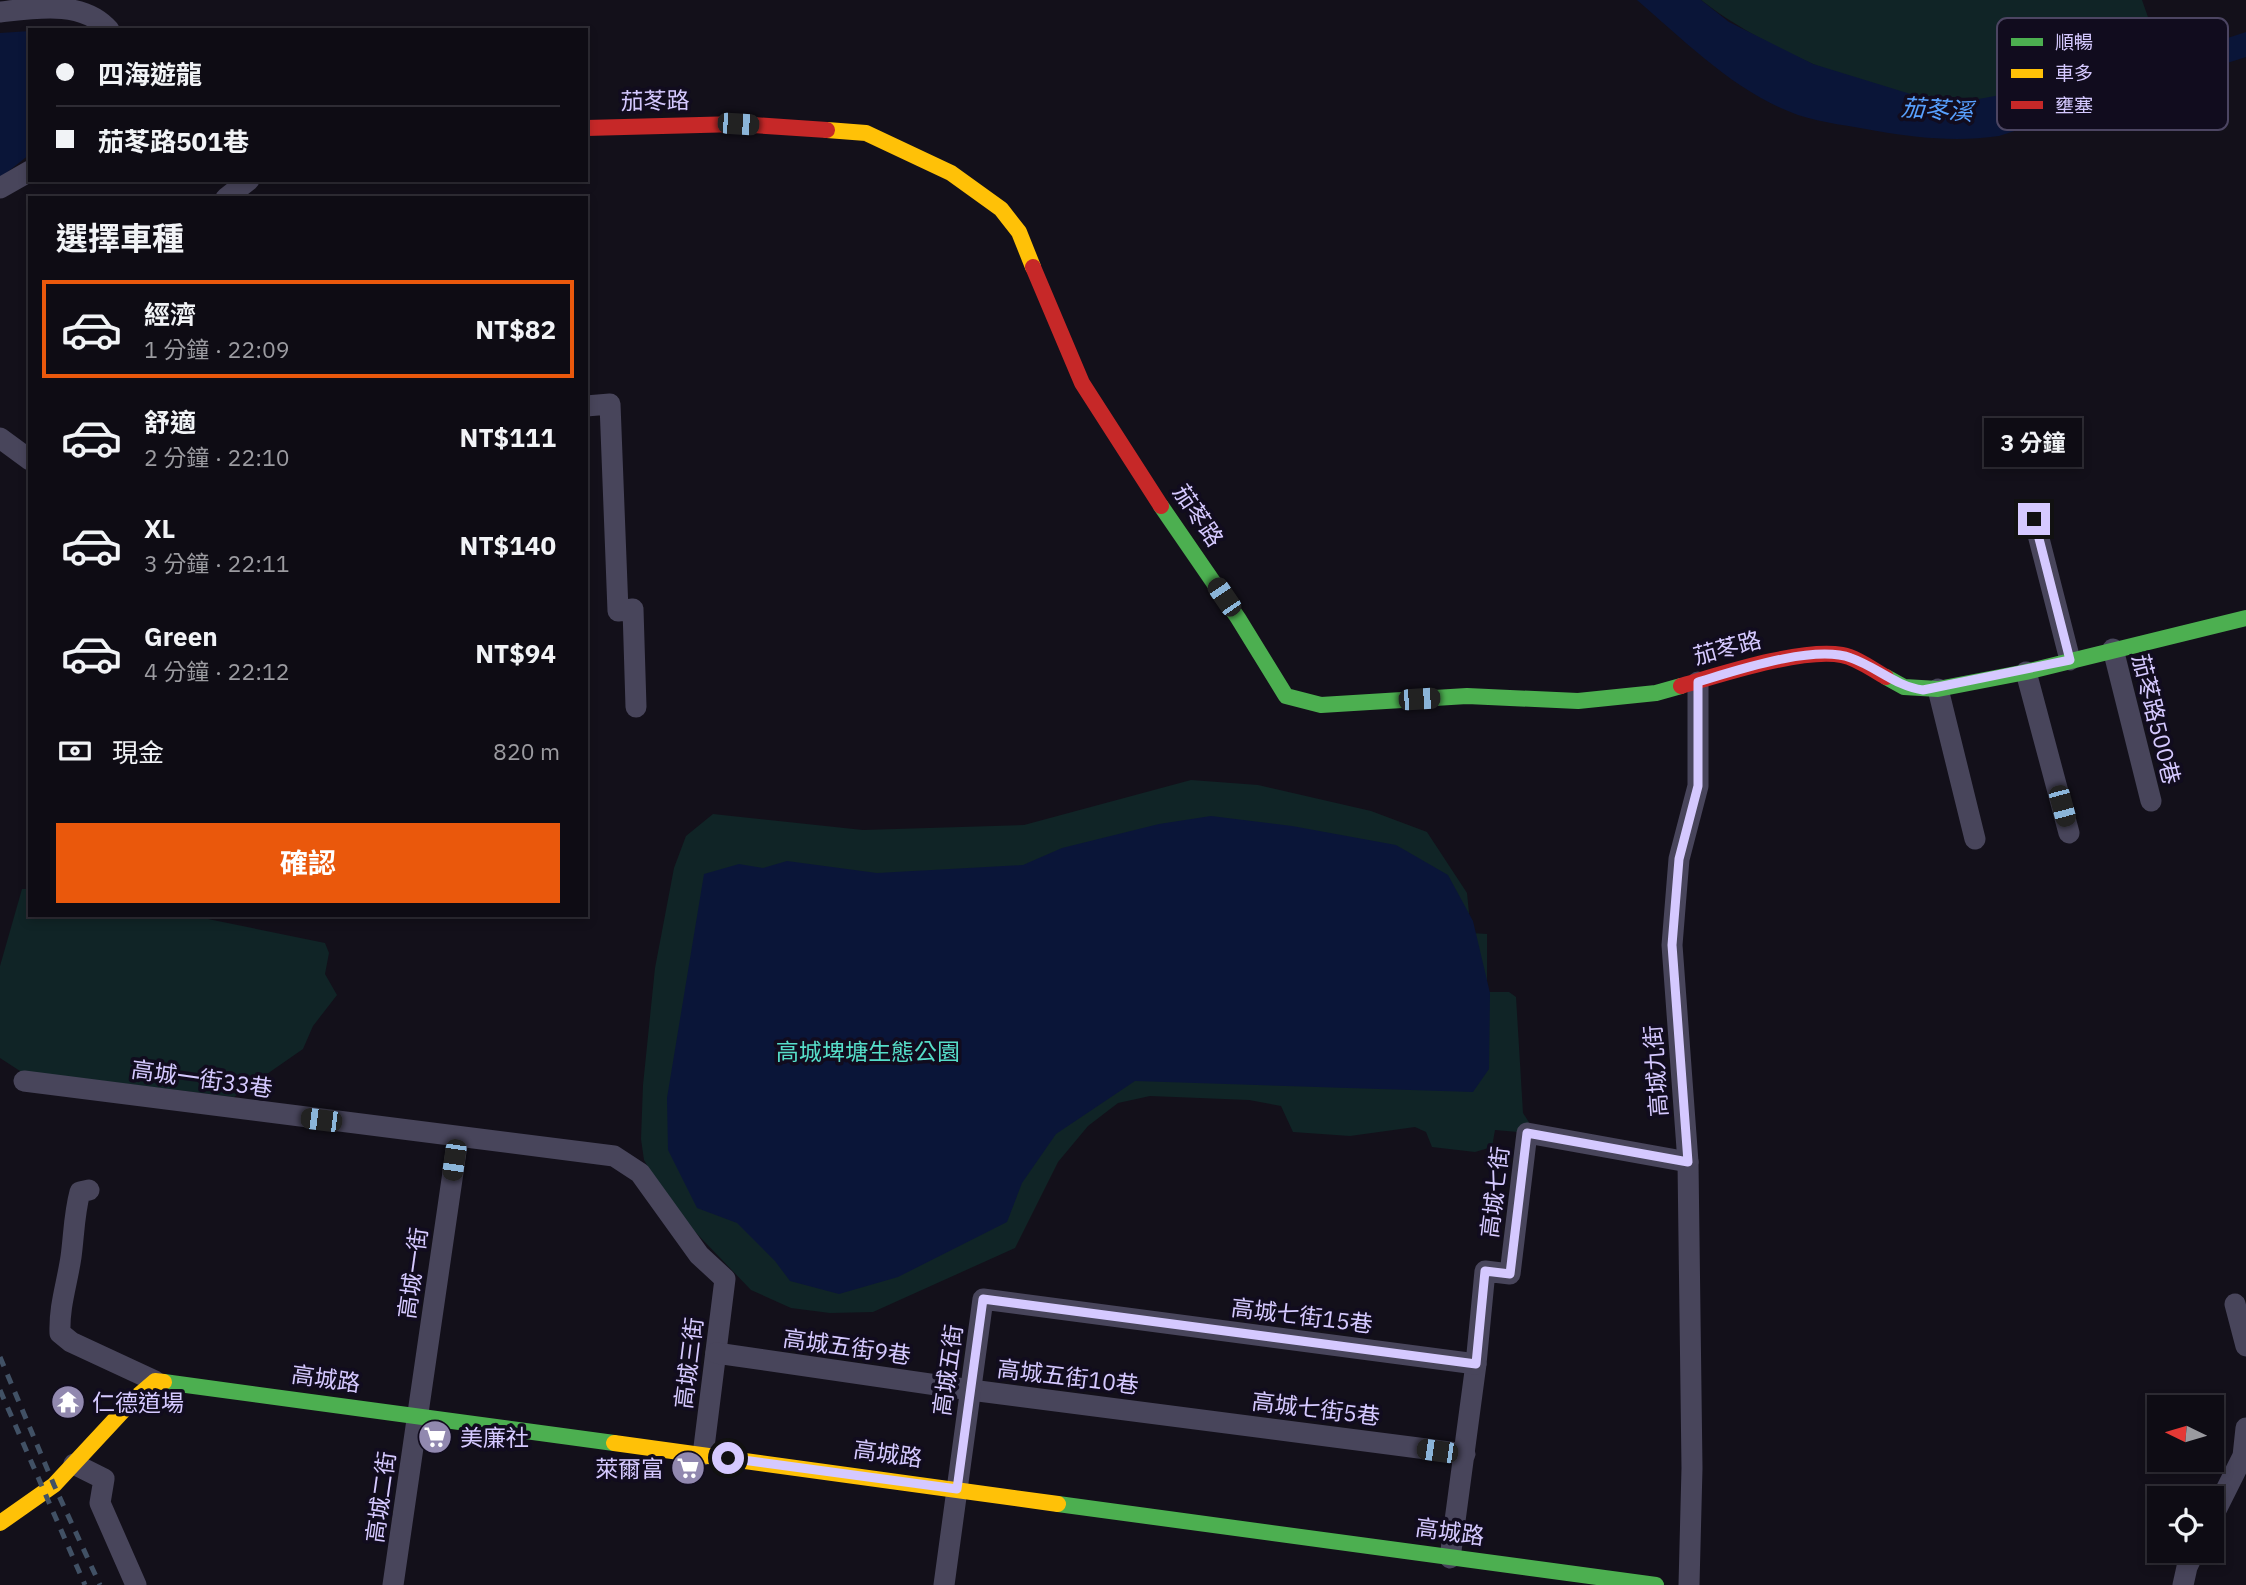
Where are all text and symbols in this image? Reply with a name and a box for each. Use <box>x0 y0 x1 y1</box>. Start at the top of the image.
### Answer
legend <box>1997 18 2228 130</box>
text: 順暢 <box>2055 30 2093 54</box>
text: 四海遊龍 <box>98 57 202 91</box>
text: 車多 <box>2055 61 2093 85</box>
street label: 茄苳路 <box>620 84 690 116</box>
water label: 茄苳溪 <box>1900 91 1977 128</box>
text: 壅塞 <box>2055 93 2093 117</box>
car <box>717 112 760 136</box>
text: 茄苳路501巷 <box>98 124 249 158</box>
text: 選擇車種 <box>56 217 184 259</box>
text: 經濟 <box>144 297 196 331</box>
icon: car <box>60 298 123 361</box>
text: NT$82 <box>475 312 556 346</box>
text: 1 分鐘 · 22:09 <box>144 334 290 364</box>
text: 舒適 <box>144 405 196 439</box>
icon: car <box>60 406 123 469</box>
callout: 3 分鐘 <box>1985 418 2083 466</box>
text: NT$111 <box>460 420 556 454</box>
text: 3 分鐘 <box>2000 427 2066 457</box>
text: 2 分鐘 · 22:10 <box>144 442 290 472</box>
street label: 茄苳路 <box>1167 478 1231 552</box>
route end <box>2018 503 2050 535</box>
text: XL <box>144 511 175 545</box>
icon: car <box>60 514 123 577</box>
text: NT$140 <box>460 528 556 562</box>
text: 3 分鐘 · 22:11 <box>144 548 290 578</box>
car <box>1204 574 1245 620</box>
text: Green <box>144 619 218 653</box>
icon: car <box>60 622 123 685</box>
street label: 茄苳路 <box>1690 624 1764 670</box>
text: NT$94 <box>475 636 556 670</box>
street label: 茄苳路500巷 <box>2126 651 2188 787</box>
text: 4 分鐘 · 22:12 <box>144 656 290 686</box>
car <box>1398 687 1441 711</box>
icon: cash <box>56 732 94 770</box>
text: 現金 <box>112 735 164 769</box>
text: 820 m <box>493 736 560 766</box>
car <box>2047 783 2078 829</box>
button: 確認 <box>56 823 560 903</box>
street label: 高城九街 <box>1637 1024 1673 1118</box>
park label: 高城埤塘生態公園 <box>776 1036 960 1066</box>
street label: 高城一街33巷 <box>129 1053 275 1103</box>
car <box>299 1107 344 1133</box>
car <box>441 1138 468 1182</box>
street label: 高城七街 <box>1474 1145 1514 1239</box>
street label: 高城一街 <box>391 1225 433 1321</box>
street label: 高城七街15巷 <box>1229 1291 1375 1339</box>
street label: 高城三街 <box>668 1316 708 1410</box>
street label: 高城五街9巷 <box>781 1322 913 1370</box>
street label: 高城五街 <box>926 1322 968 1418</box>
street label: 高城五街10巷 <box>995 1352 1141 1400</box>
street label: 高城路 <box>290 1358 362 1398</box>
temple icon: 仁德道場 <box>49 1383 87 1421</box>
street label: 高城七街5巷 <box>1250 1385 1382 1431</box>
place label: 仁德道場 <box>92 1387 184 1417</box>
north arrow <box>2147 1395 2224 1472</box>
map controls <box>2147 1395 2224 1563</box>
supermarket icon: 美廉社 <box>416 1418 454 1456</box>
place label: 美廉社 <box>460 1422 529 1452</box>
street label: 高城路 <box>852 1433 924 1473</box>
car <box>1415 1438 1460 1464</box>
route start <box>712 1442 744 1474</box>
street label: 高城二街 <box>359 1449 401 1545</box>
supermarket icon: 萊爾富 <box>669 1449 707 1487</box>
place label: 萊爾富 <box>595 1453 664 1483</box>
button: locate <box>2147 1486 2224 1563</box>
street label: 高城路 <box>1414 1511 1486 1551</box>

